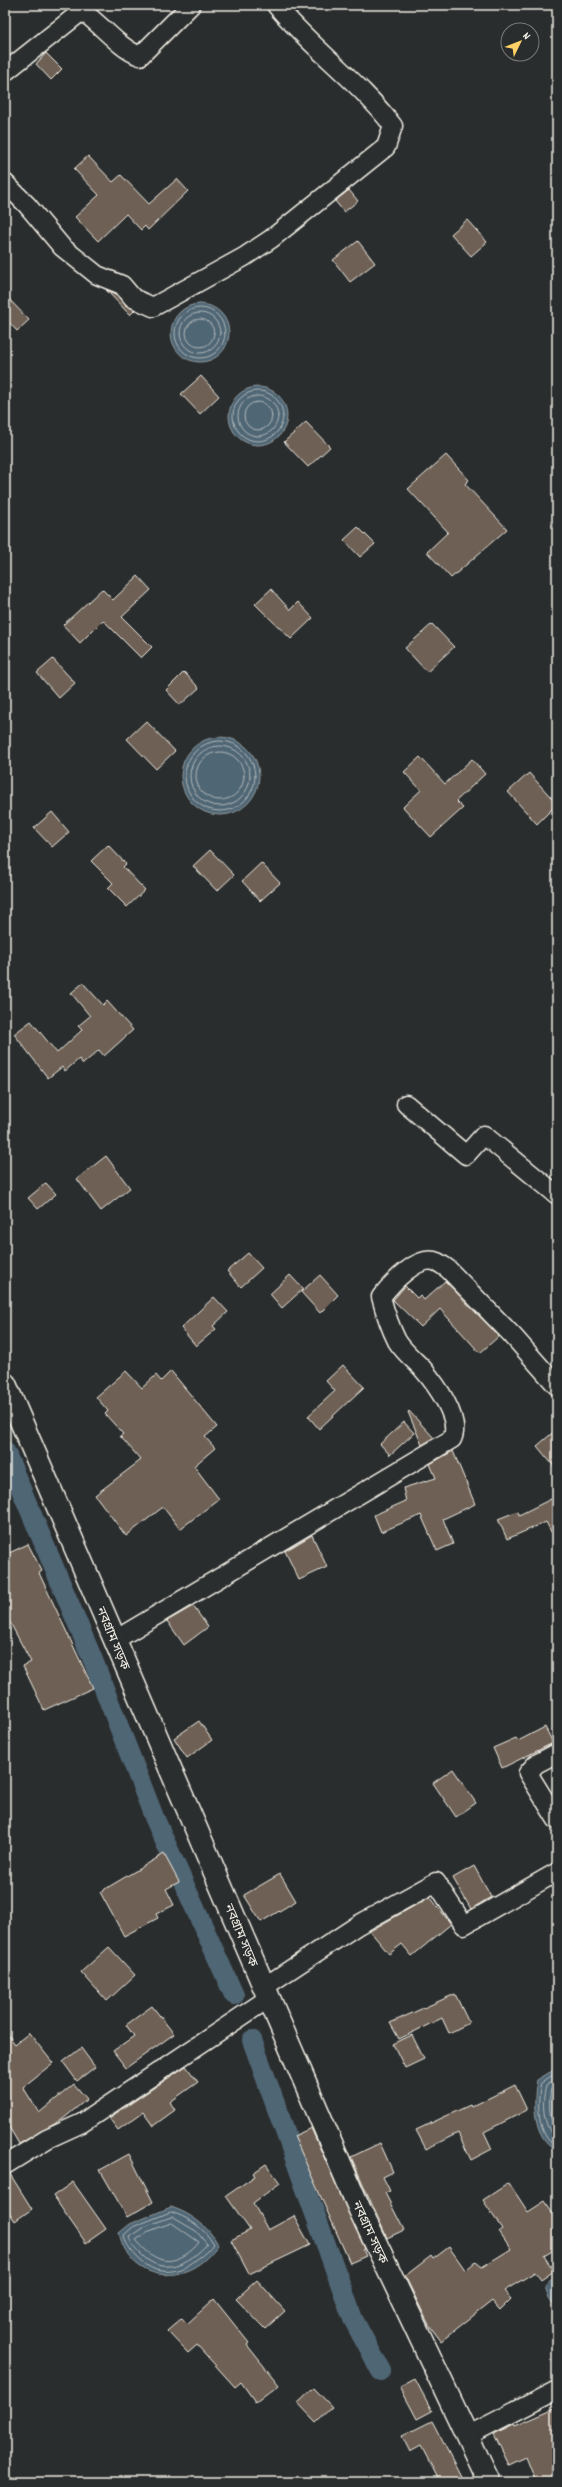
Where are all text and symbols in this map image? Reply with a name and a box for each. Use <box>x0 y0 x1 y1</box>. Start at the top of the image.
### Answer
north arrow <box>500 22 540 62</box>
text: N <box>518 29 534 44</box>
street label: নবগ্রাম সড়ক <box>90 1604 134 1674</box>
street label: নবগ্রাম সড়ক <box>218 1901 262 1971</box>
street label: নবগ্রাম সড়ক <box>346 2198 392 2268</box>

